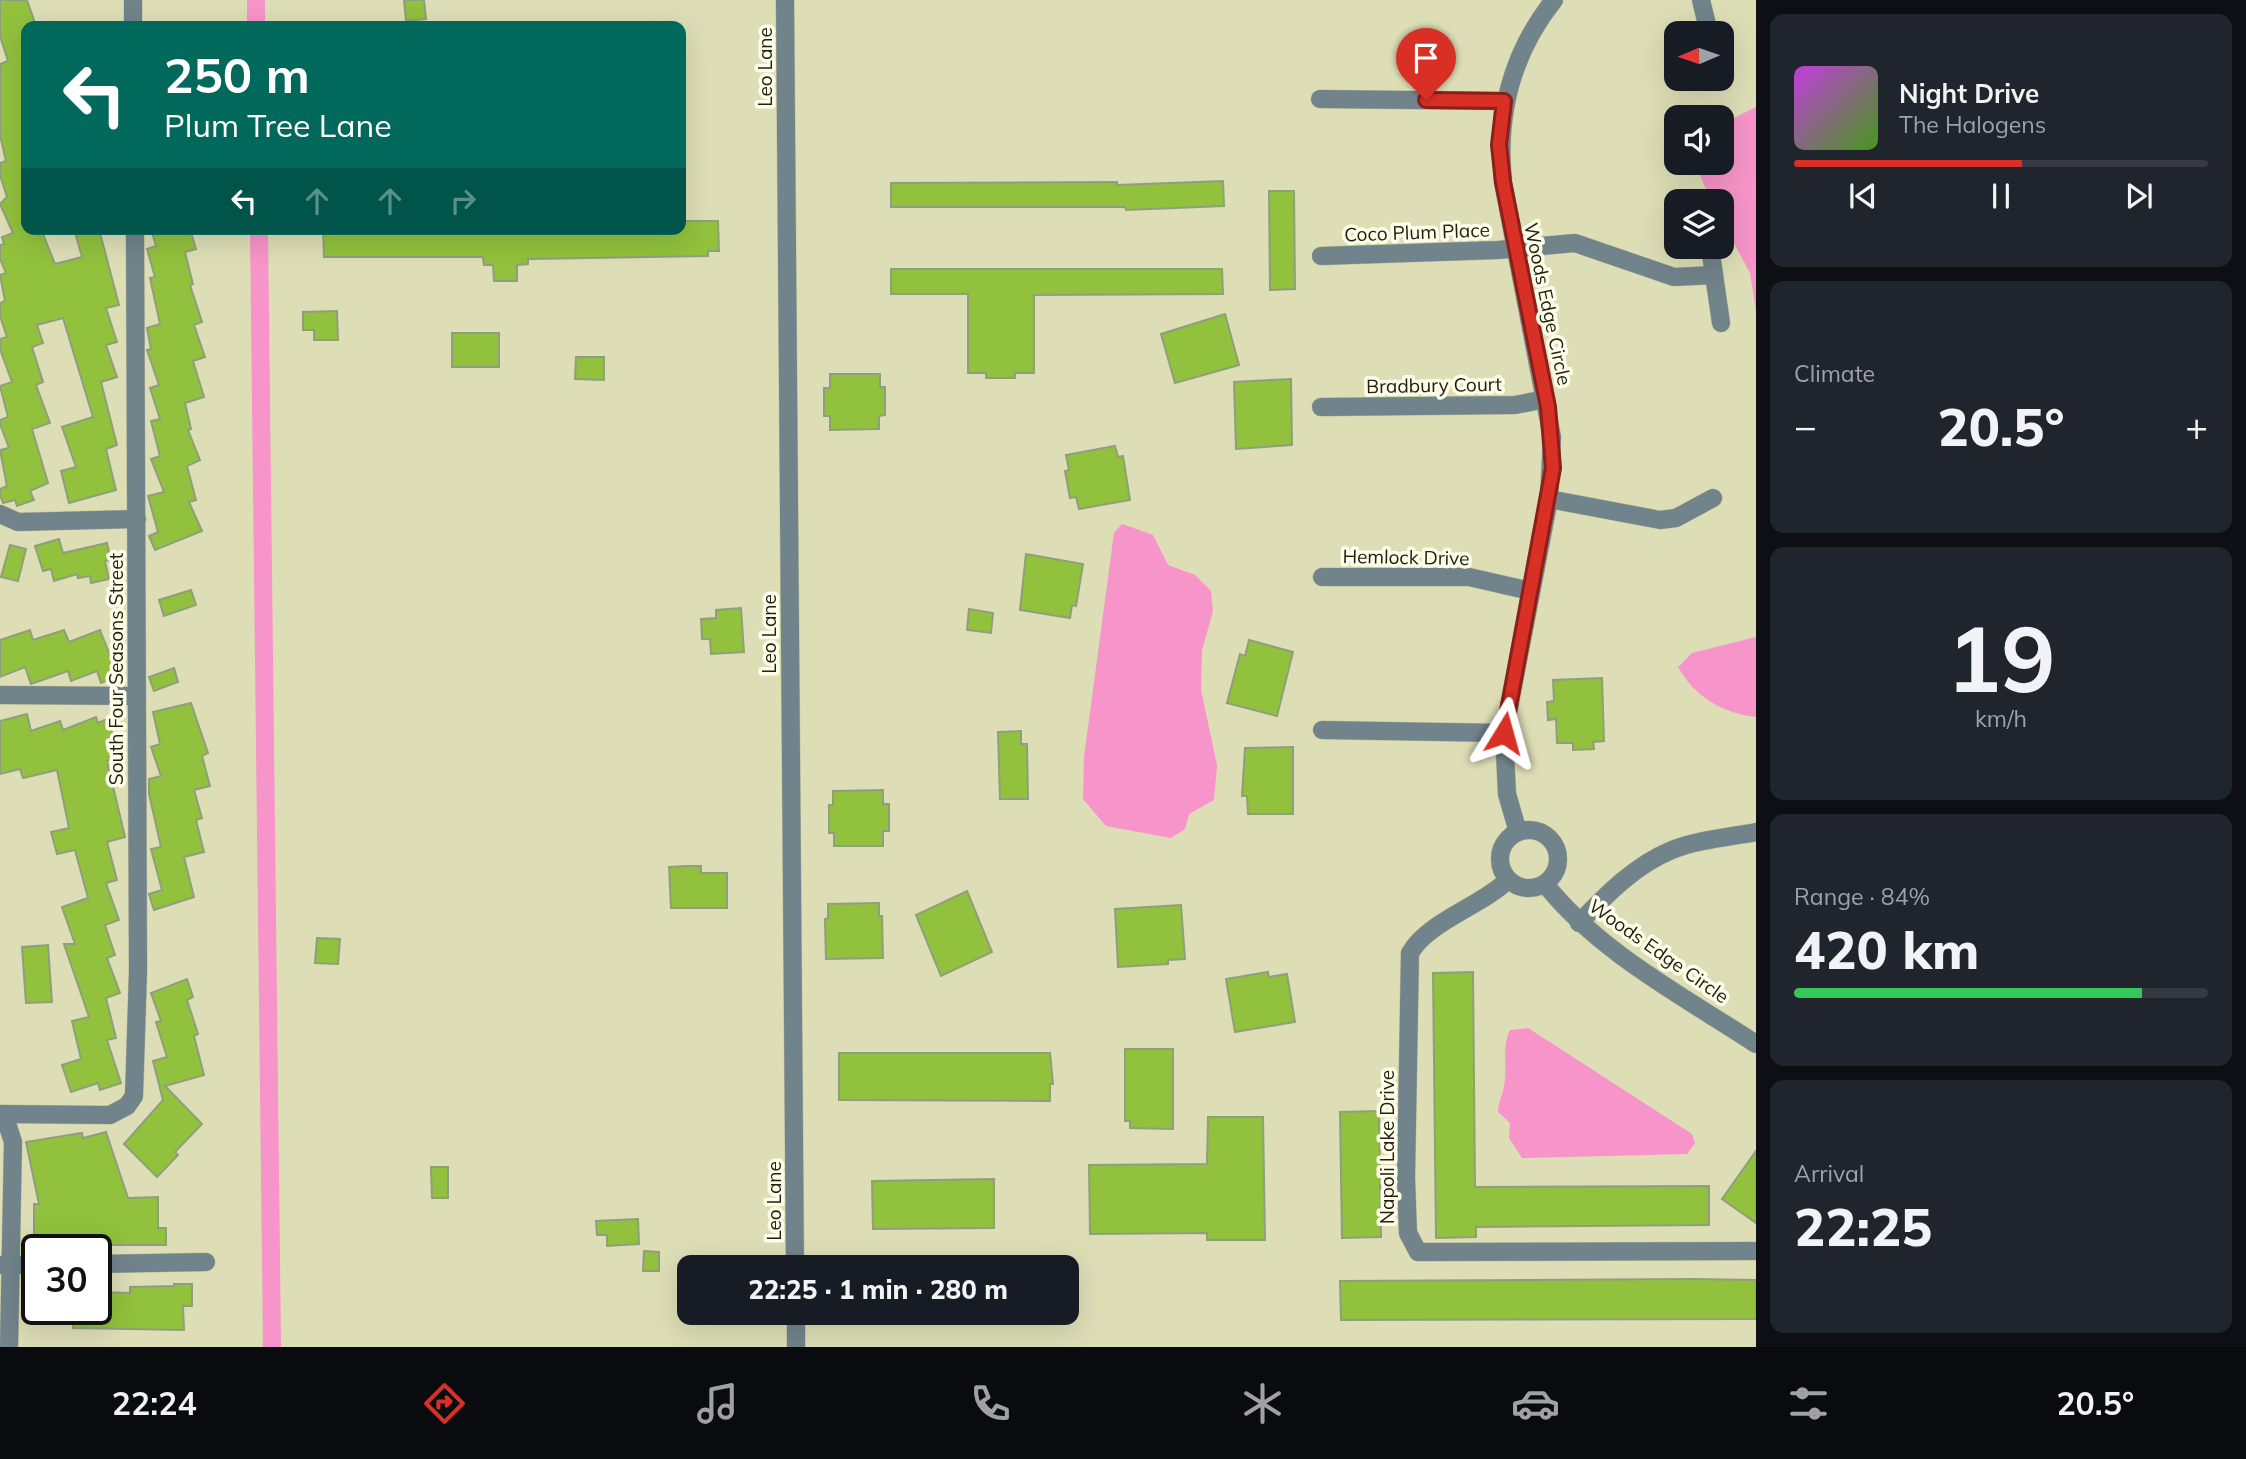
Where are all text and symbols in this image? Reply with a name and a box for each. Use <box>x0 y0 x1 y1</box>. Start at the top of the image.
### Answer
north arrow <box>1664 21 1734 91</box>
map controls <box>1664 21 1734 259</box>
street label: Leo Lane <box>753 27 777 107</box>
pin <box>1396 28 1456 100</box>
icon: arrive <box>1407 39 1445 77</box>
text: 250 m <box>164 44 310 105</box>
icon: left <box>49 49 140 140</box>
text: Night Drive <box>1899 77 2039 110</box>
text: Plum Tree Lane <box>164 105 392 145</box>
button: sound <box>1664 105 1734 175</box>
text: The Halogens <box>1899 110 2046 139</box>
icon: previous <box>1844 177 1882 215</box>
icon: pause <box>1982 177 2020 215</box>
icon: next <box>2120 177 2158 215</box>
icon: left <box>225 182 263 220</box>
icon: ahead <box>298 182 336 220</box>
icon: ahead <box>371 182 409 220</box>
icon: right <box>444 182 482 220</box>
button: layers <box>1664 189 1734 259</box>
street label: Coco Plum Place <box>1344 217 1490 247</box>
street label: Woods Edge Circle <box>1519 221 1577 387</box>
text: Climate <box>1794 359 1875 388</box>
street label: Bradbury Court <box>1366 372 1502 398</box>
text: 20.5° <box>1937 394 2065 459</box>
text: − <box>1794 402 1817 450</box>
text: + <box>2185 402 2208 450</box>
street label: Hemlock Drive <box>1342 544 1470 570</box>
street label: South Four Seasons Street <box>104 553 128 785</box>
street label: Leo Lane <box>757 594 781 674</box>
text: 19 <box>1946 601 2056 715</box>
position arrow <box>1467 696 1541 770</box>
text: km/h <box>1975 704 2027 733</box>
text: Range · 84% <box>1794 882 1930 911</box>
street label: Woods Edge Circle <box>1584 894 1734 1008</box>
text: 420 km <box>1794 917 1979 982</box>
street label: Napoli Lake Drive <box>1375 1070 1399 1224</box>
text: Arrival <box>1794 1159 1864 1188</box>
street label: Leo Lane <box>762 1161 786 1241</box>
text: 22:25 <box>1794 1194 1932 1259</box>
speed limit sign: 30 <box>21 1234 112 1325</box>
text: 22:25 · 1 min · 280 m <box>748 1273 1008 1306</box>
icon: directions <box>420 1379 469 1428</box>
icon: music <box>693 1379 742 1428</box>
icon: phone <box>966 1379 1015 1428</box>
icon: climate <box>1238 1379 1287 1428</box>
icon: car <box>1511 1379 1560 1428</box>
icon: filters <box>1784 1379 1833 1428</box>
text: 22:24 <box>112 1383 197 1423</box>
text: 20.5° <box>2056 1383 2134 1423</box>

